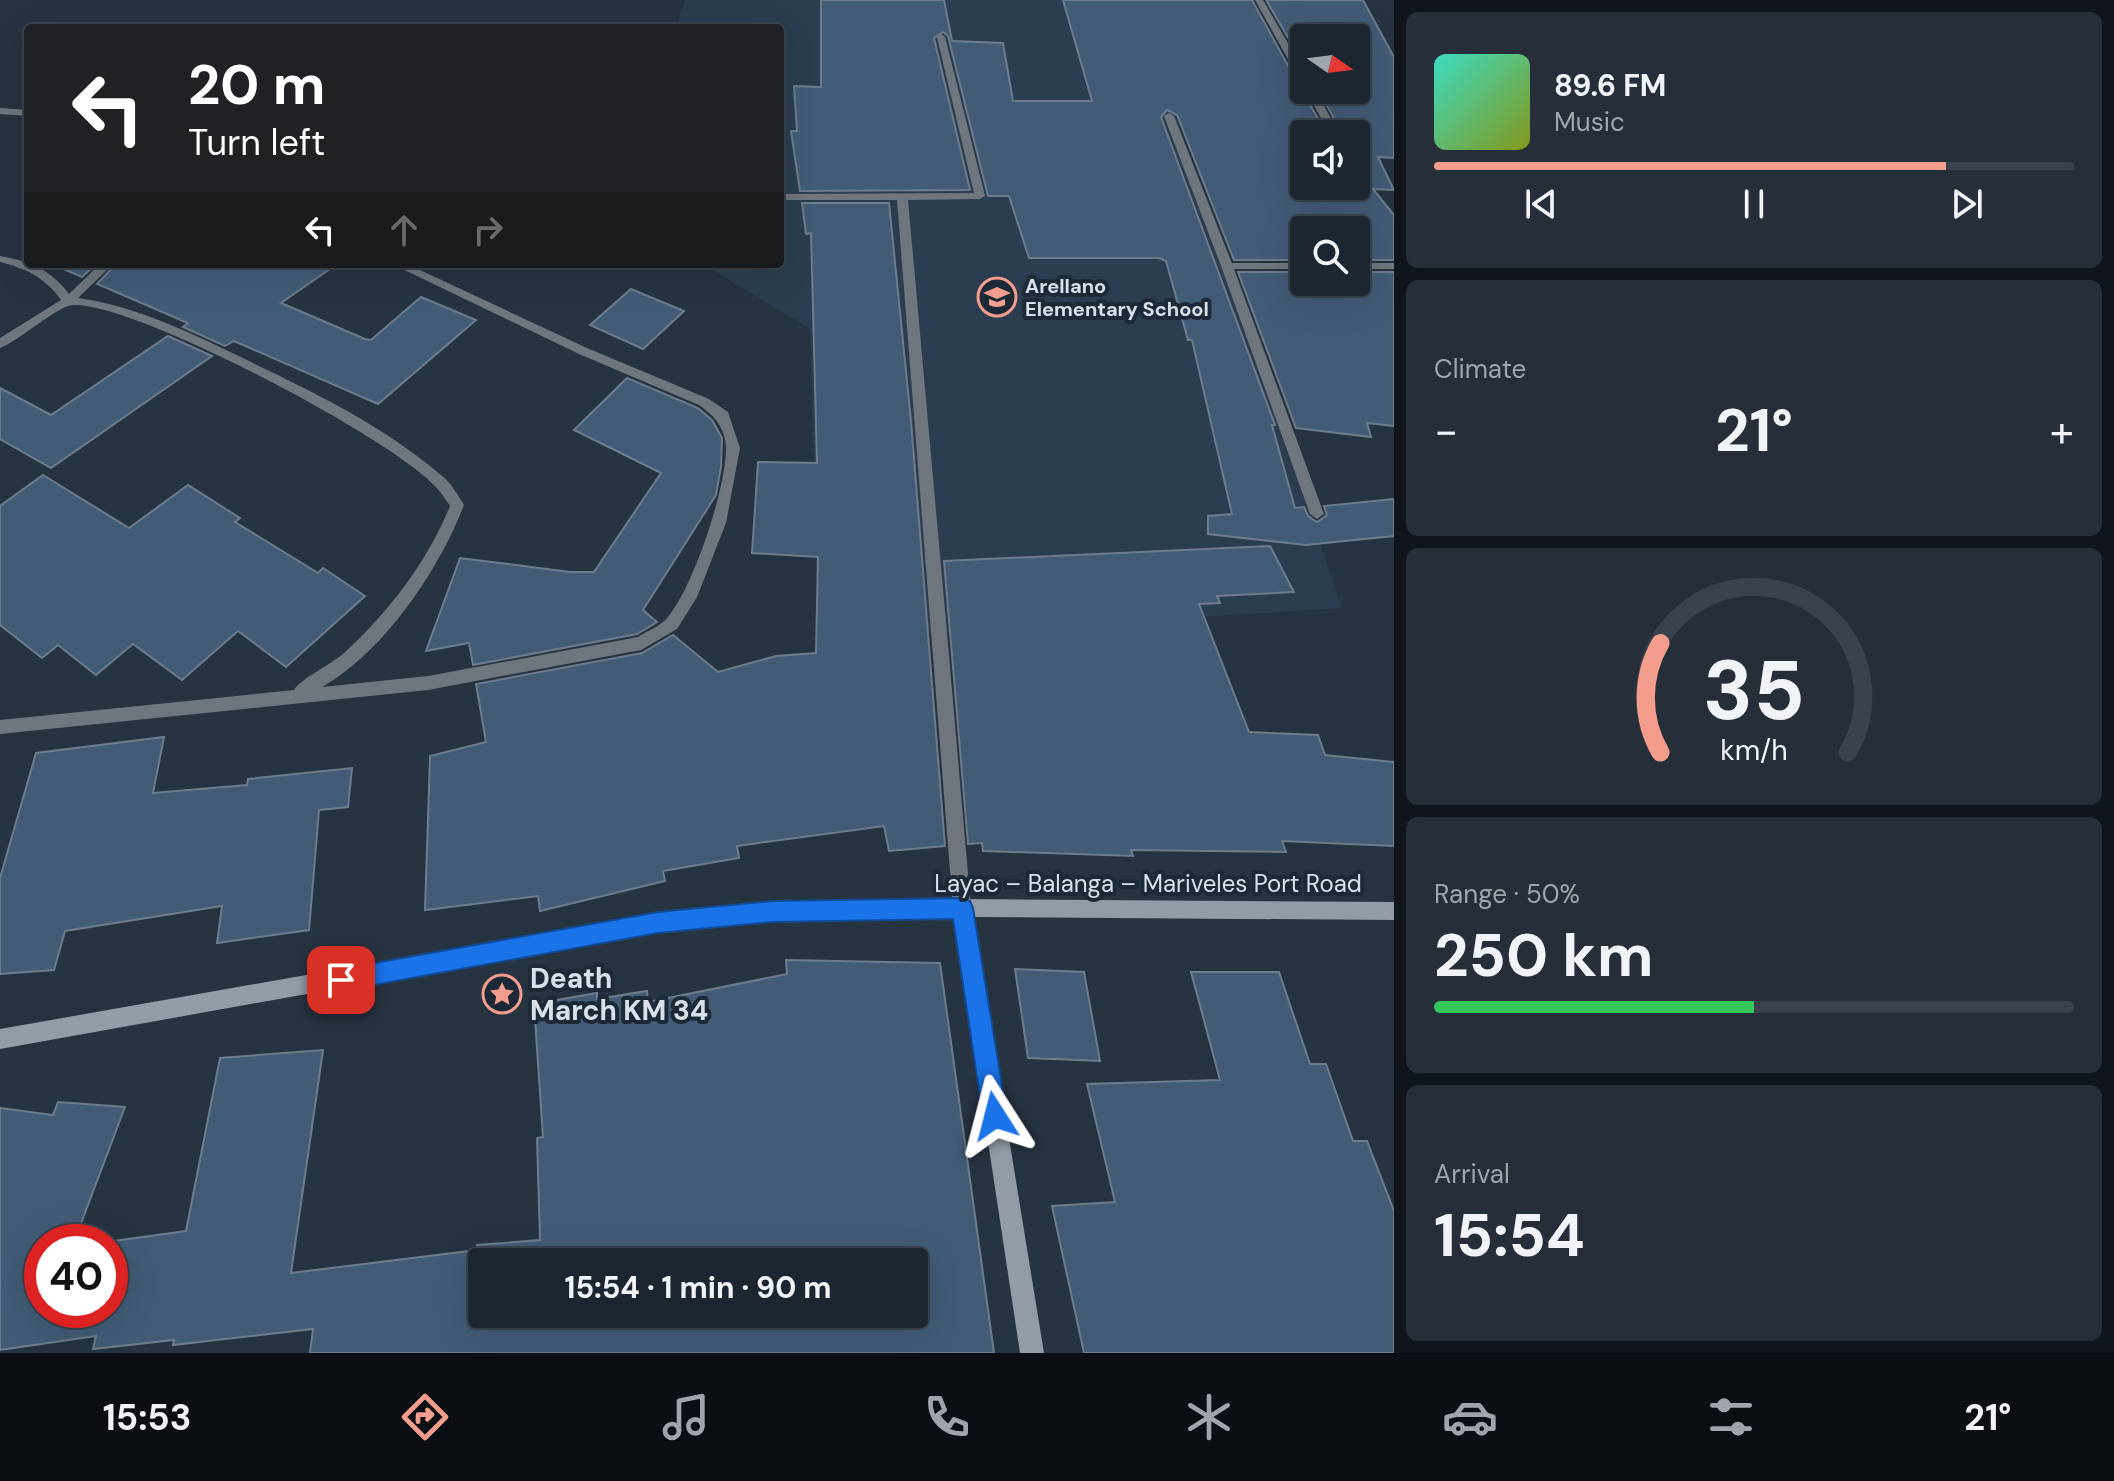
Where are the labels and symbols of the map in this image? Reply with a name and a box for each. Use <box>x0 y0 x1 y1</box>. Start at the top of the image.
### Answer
north arrow <box>1290 24 1370 104</box>
place label: Arellano Elementary School <box>1025 273 1209 322</box>
school or university icon: Arellano Elementary School <box>976 276 1018 318</box>
street label: Layac – Balanga – Mariveles Port Road <box>934 868 1362 899</box>
pin <box>307 946 375 1014</box>
place label: Death March KM 34 <box>530 960 708 1029</box>
place icon: Death March KM 34 <box>481 973 523 1015</box>
position arrow <box>953 1074 1037 1158</box>
speed limit sign: 40 <box>24 1224 128 1328</box>

